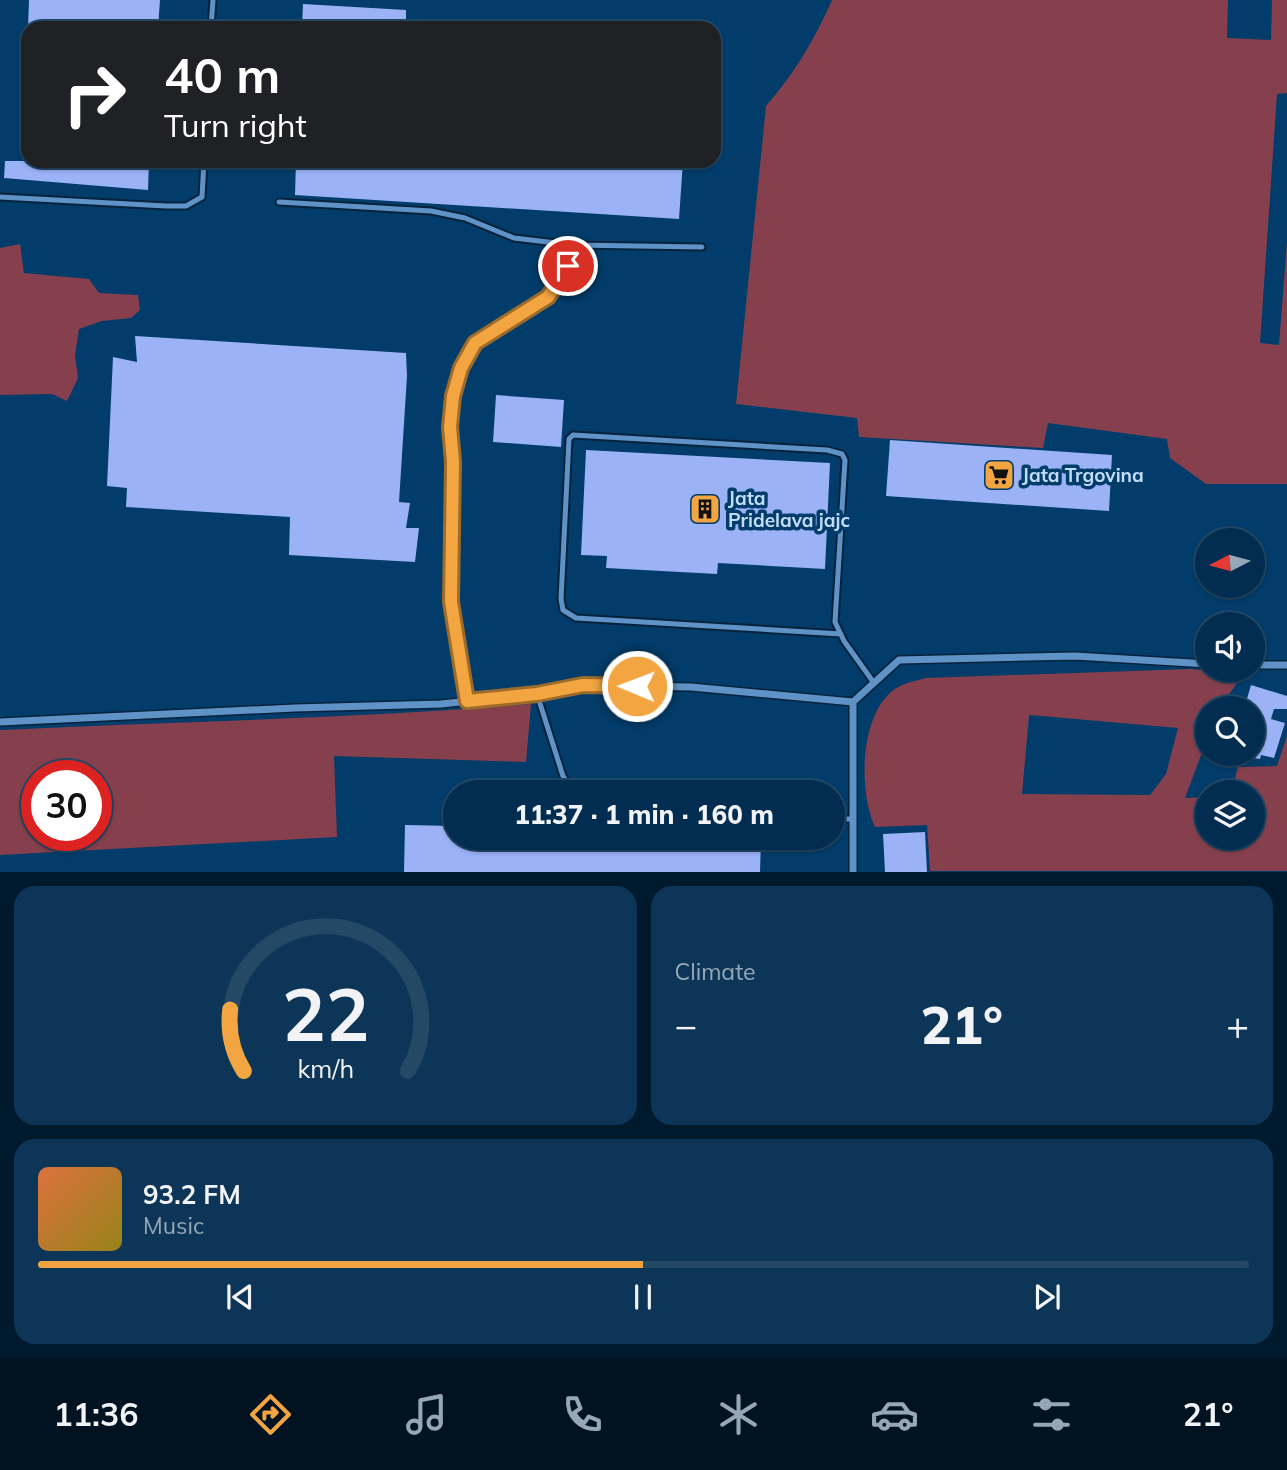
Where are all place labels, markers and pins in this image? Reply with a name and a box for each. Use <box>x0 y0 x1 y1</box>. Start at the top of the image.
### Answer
pin <box>538 236 598 296</box>
supermarket icon: Jata Trgovina <box>982 458 1016 492</box>
place label: Jata Trgovina <box>1022 463 1144 487</box>
place label: Jata Pridelava jajc <box>728 486 851 532</box>
building icon: Jata Pridelava jajc <box>688 492 722 526</box>

